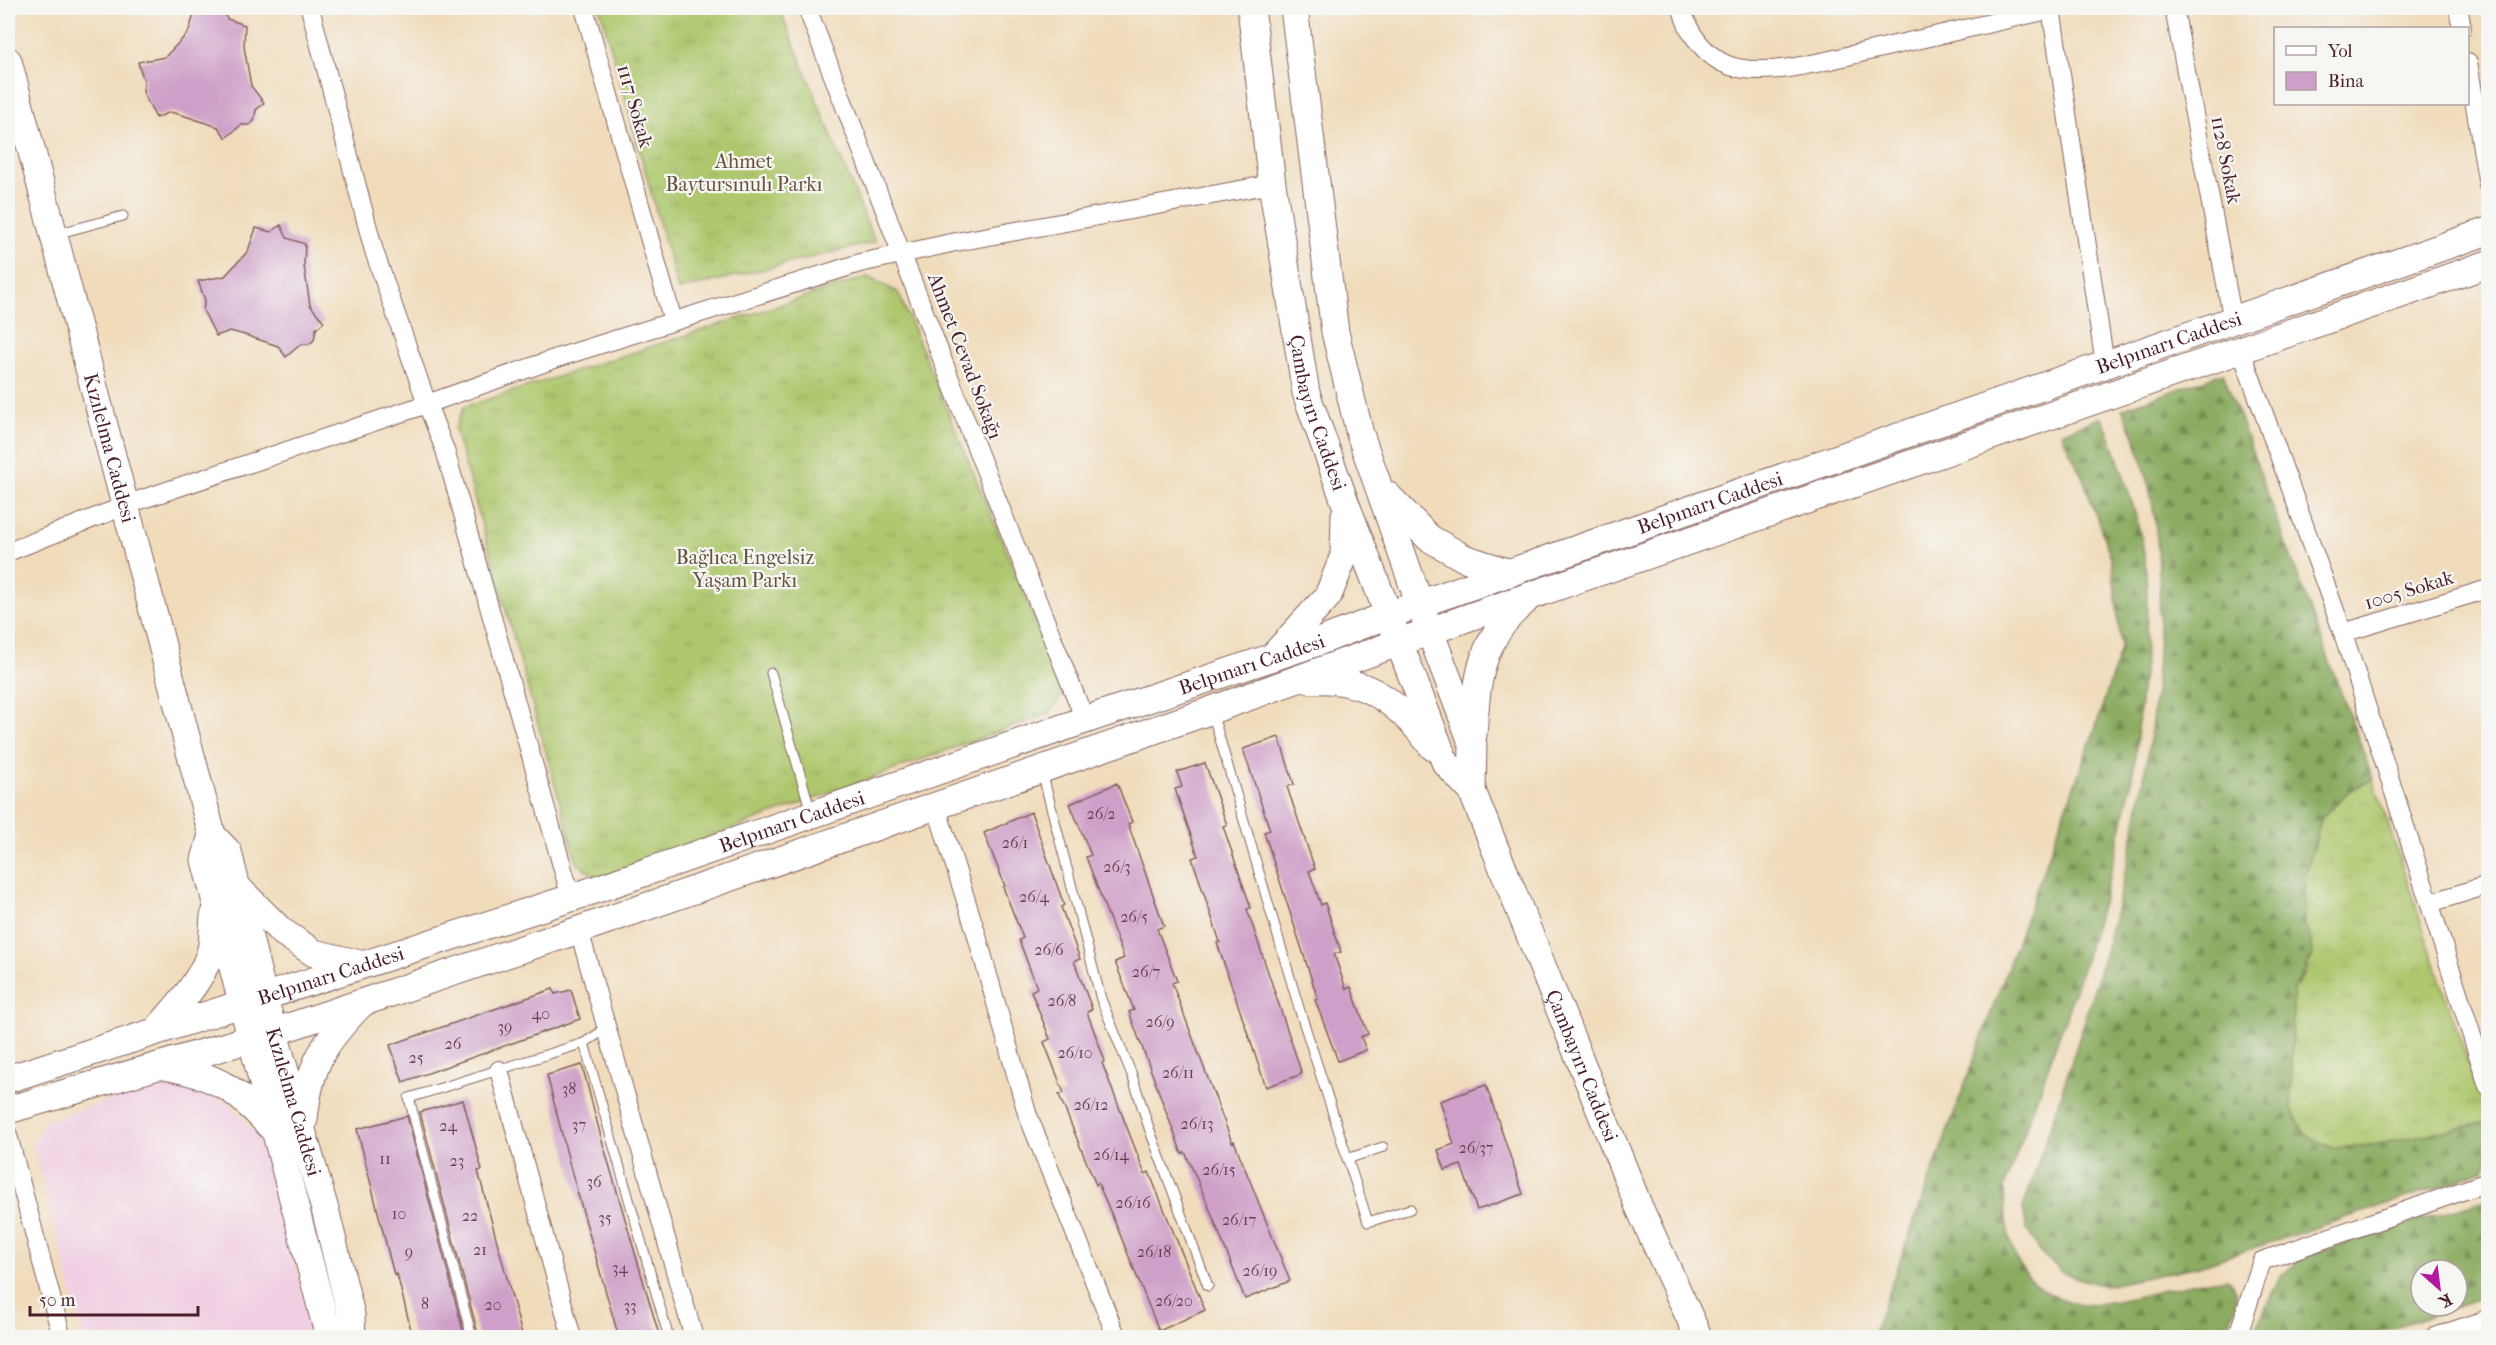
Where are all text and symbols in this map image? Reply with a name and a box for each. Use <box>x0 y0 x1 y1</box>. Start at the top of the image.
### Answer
legend <box>2274 27 2469 105</box>
text: Yol <box>2327 41 2353 62</box>
street label: 1117 Sokak <box>612 62 658 151</box>
text: Bina <box>2328 71 2364 92</box>
street label: 1128 Sokak <box>2206 114 2246 207</box>
park label: Ahmet Baytursınulı Parkı <box>666 150 823 196</box>
street label: Ahmet Cevad Sokağı <box>922 269 1007 442</box>
street label: Belpınarı Caddesi <box>2093 306 2245 378</box>
street label: Çambayırı Caddesi <box>1284 333 1352 494</box>
street label: Kızılelma Caddesi <box>79 370 141 525</box>
street label: Belpınarı Caddesi <box>1634 467 1786 539</box>
park label: Bağlıca Engelsiz Yaşam Parkı <box>676 546 815 592</box>
street label: 1005 Sokak <box>2362 565 2457 614</box>
street label: Belpınarı Caddesi <box>1176 629 1328 699</box>
street label: Belpınarı Caddesi <box>716 786 868 857</box>
house number: 26/2 <box>1086 804 1116 823</box>
house number: 26/1 <box>1002 833 1028 852</box>
house number: 26/3 <box>1103 857 1131 876</box>
house number: 26/4 <box>1019 887 1049 906</box>
house number: 26/5 <box>1120 907 1148 926</box>
house number: 26/6 <box>1034 940 1064 959</box>
street label: Belpınarı Caddesi <box>255 941 407 1010</box>
house number: 26/7 <box>1132 962 1161 981</box>
street label: Çambayırı Caddesi <box>1541 986 1623 1145</box>
house number: 26/8 <box>1048 991 1076 1010</box>
house number: 40 <box>532 1004 550 1023</box>
house number: 26/9 <box>1145 1012 1175 1031</box>
house number: 39 <box>498 1017 512 1036</box>
street label: Kızılelma Caddesi <box>261 1025 326 1179</box>
house number: 26 <box>445 1034 462 1053</box>
house number: 26/10 <box>1057 1043 1093 1062</box>
house number: 25 <box>408 1048 424 1067</box>
house number: 26/11 <box>1162 1063 1194 1082</box>
house number: 38 <box>562 1079 576 1098</box>
house number: 26/12 <box>1074 1095 1108 1114</box>
house number: 26/13 <box>1180 1114 1214 1133</box>
house number: 37 <box>572 1115 586 1134</box>
house number: 24 <box>439 1116 457 1135</box>
house number: 26/37 <box>1458 1138 1494 1157</box>
house number: 26/14 <box>1093 1145 1130 1164</box>
house number: 11 <box>379 1149 391 1168</box>
house number: 23 <box>450 1151 464 1170</box>
house number: 26/15 <box>1202 1160 1236 1179</box>
house number: 36 <box>586 1172 602 1191</box>
house number: 26/16 <box>1115 1193 1151 1212</box>
house number: 10 <box>392 1204 406 1223</box>
house number: 22 <box>462 1206 478 1225</box>
house number: 35 <box>598 1208 612 1227</box>
house number: 26/17 <box>1222 1210 1256 1229</box>
house number: 21 <box>473 1240 487 1259</box>
house number: 9 <box>405 1242 413 1261</box>
house number: 26/18 <box>1137 1242 1171 1261</box>
house number: 34 <box>612 1258 629 1277</box>
north arrow <box>2409 1258 2469 1318</box>
house number: 26/19 <box>1243 1261 1277 1280</box>
scale bar <box>30 1279 198 1317</box>
text: 50 m <box>39 1290 76 1311</box>
text: K <box>2435 1290 2455 1313</box>
house number: 26/20 <box>1155 1291 1193 1310</box>
house number: 8 <box>421 1294 429 1313</box>
house number: 20 <box>484 1295 502 1314</box>
house number: 33 <box>623 1296 637 1315</box>

